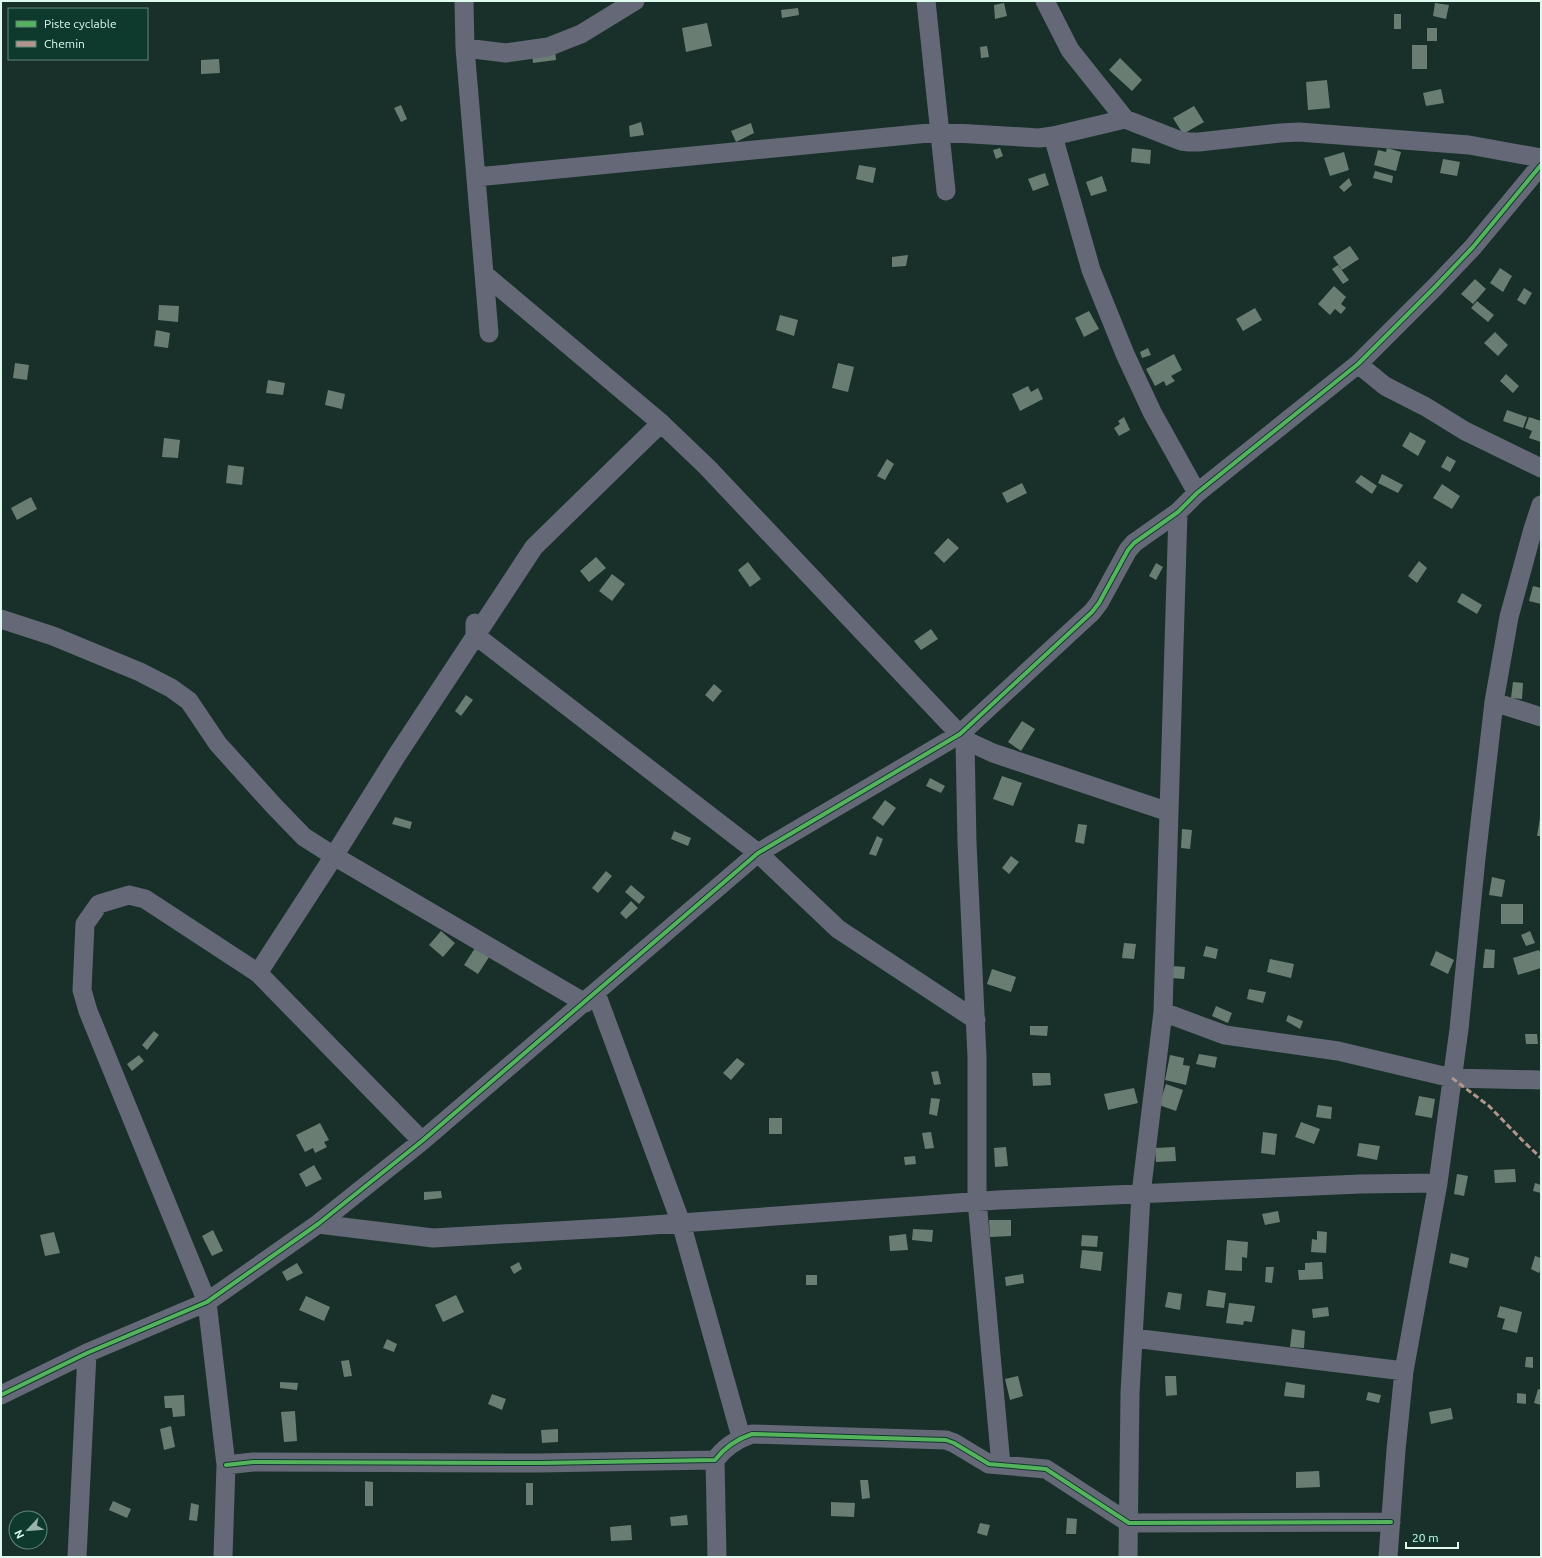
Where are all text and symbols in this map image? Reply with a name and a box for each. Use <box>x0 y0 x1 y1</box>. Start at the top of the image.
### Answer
legend <box>8 8 148 60</box>
text: Piste cyclable <box>44 17 117 30</box>
text: Chemin <box>44 37 85 50</box>
north arrow <box>8 1510 48 1550</box>
scale bar <box>1406 1524 1458 1550</box>
text: N <box>12 1528 26 1541</box>
text: 20 m <box>1412 1531 1439 1544</box>

